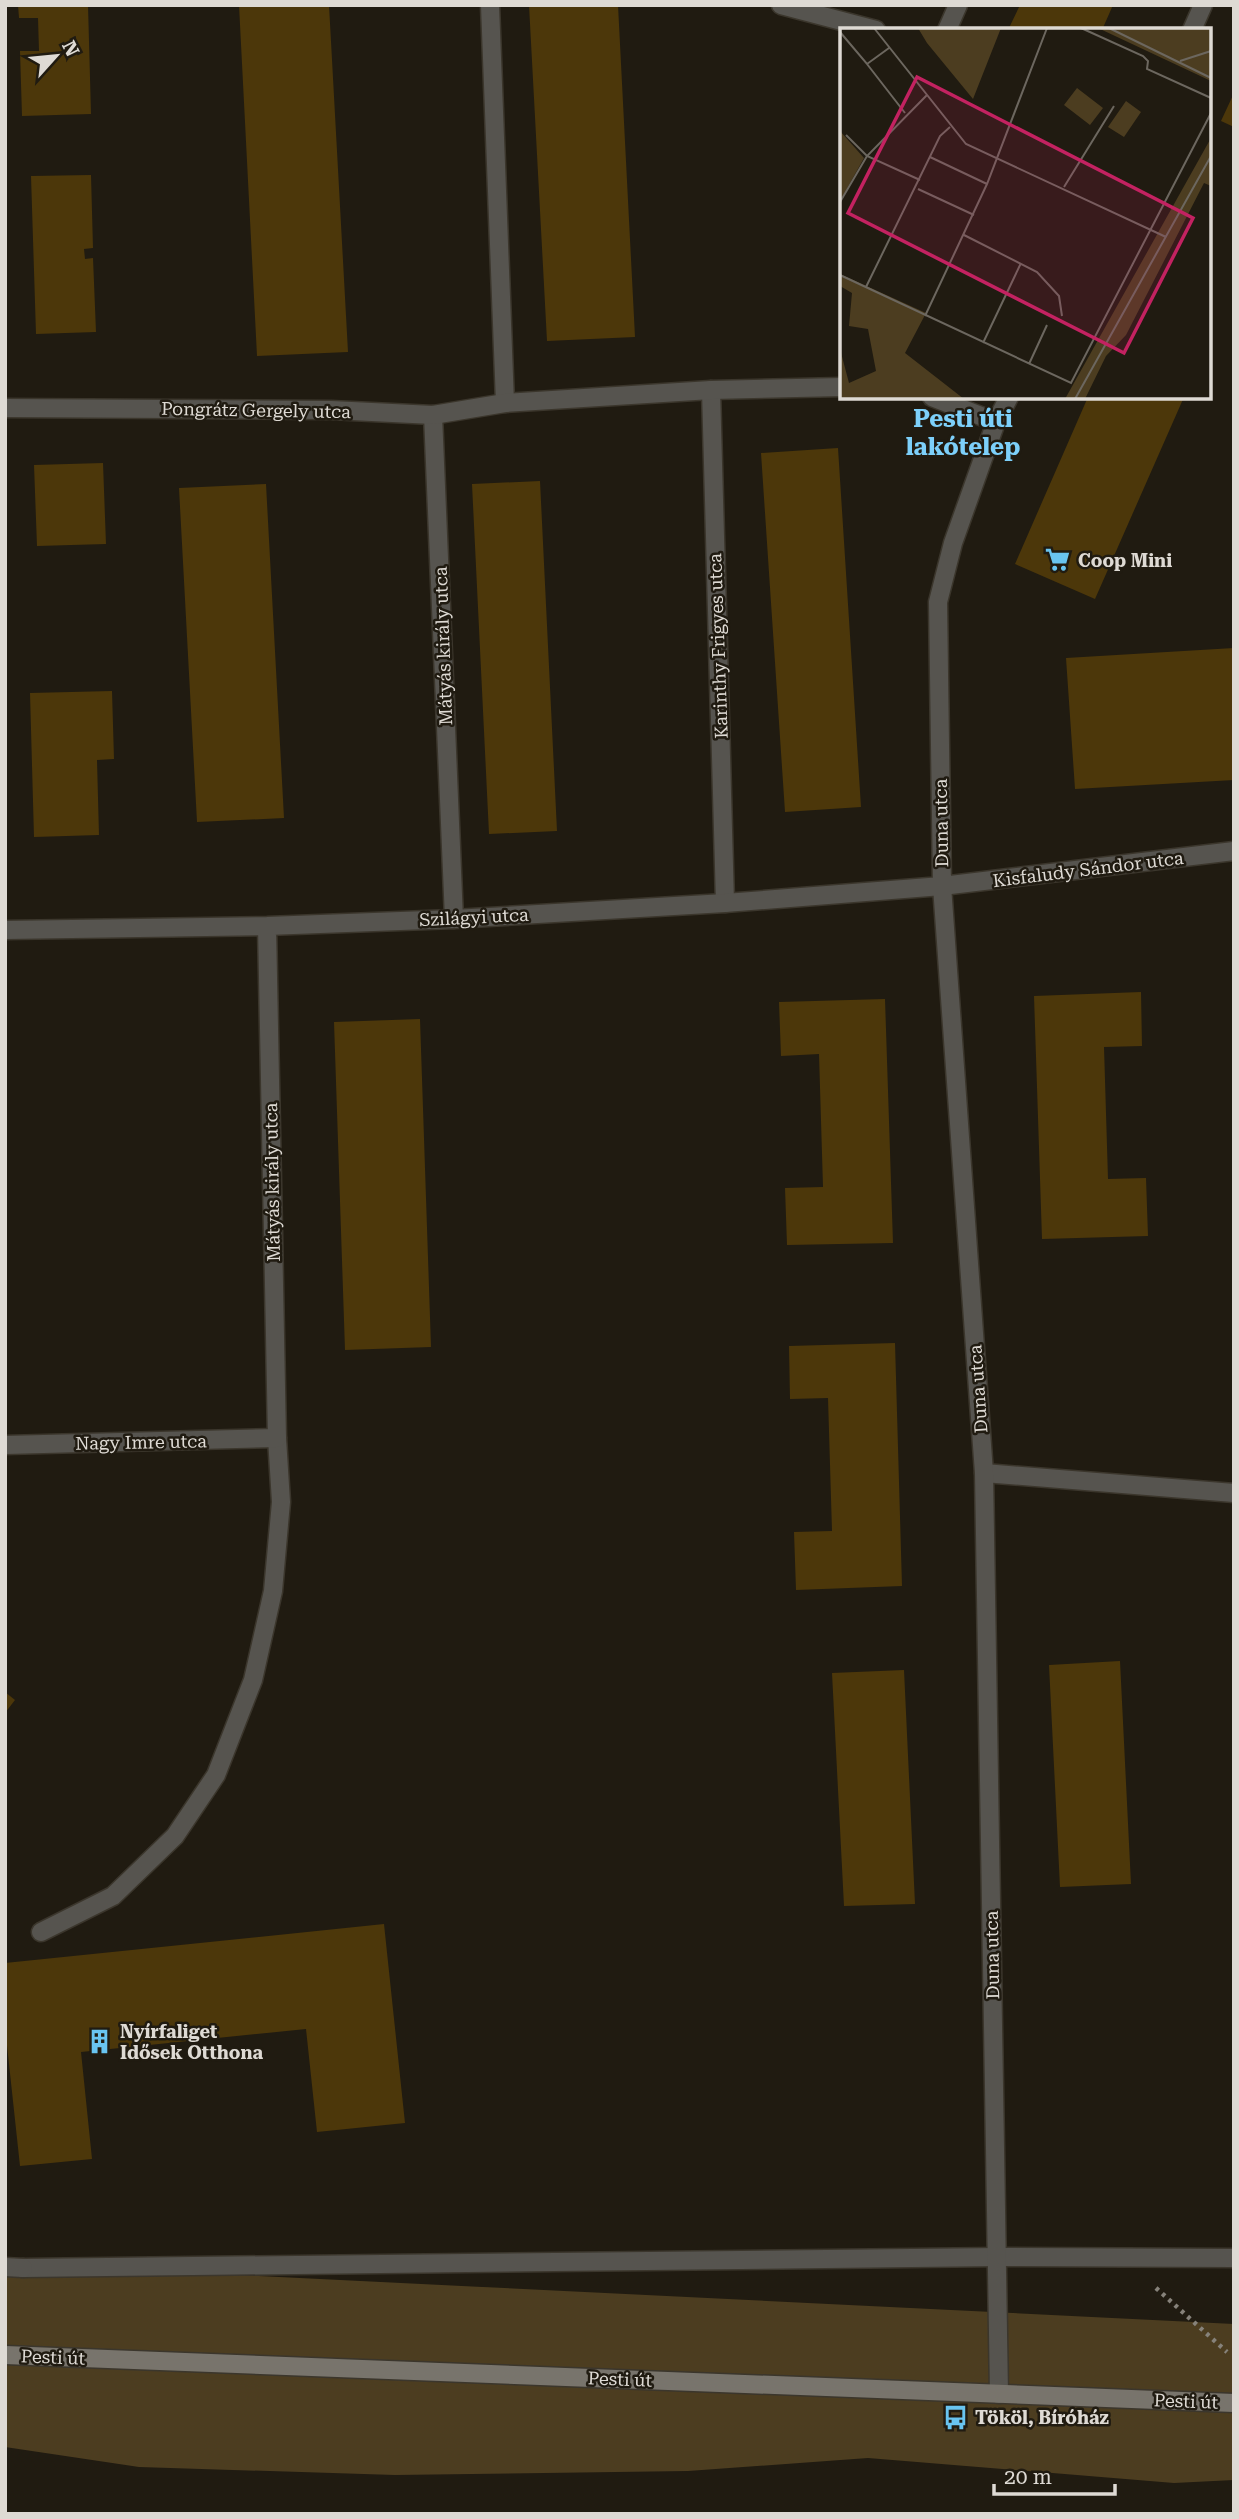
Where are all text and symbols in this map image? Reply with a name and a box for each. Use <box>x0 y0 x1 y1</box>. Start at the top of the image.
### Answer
north arrow <box>21 21 91 91</box>
inset map <box>840 28 1211 399</box>
text: N <box>57 37 84 61</box>
street label: Pongrátz Gergely utca <box>161 398 351 422</box>
district label: Pesti úti lakótelep <box>906 405 1020 461</box>
supermarket icon: Coop Mini <box>1044 546 1072 574</box>
place label: Coop Mini <box>1078 550 1172 571</box>
street label: Karinthy Frigyes utca <box>704 553 732 739</box>
street label: Mátyás király utca <box>430 566 456 726</box>
street label: Duna utca <box>930 778 952 868</box>
street label: Kisfaludy Sándor utca <box>991 847 1185 891</box>
street label: Szilágyi utca <box>419 904 530 930</box>
street label: Mátyás király utca <box>260 1102 284 1262</box>
street label: Duna utca <box>964 1344 992 1434</box>
street label: Nagy Imre utca <box>75 1430 207 1454</box>
street label: Duna utca <box>981 1910 1003 2000</box>
place label: Nyírfaliget Idősek Otthona <box>120 2021 263 2063</box>
building icon: Nyírfaliget Idősek Otthona <box>86 2027 114 2055</box>
street label: Pesti út <box>20 2345 86 2369</box>
street label: Pesti út <box>587 2367 653 2391</box>
street label: Pesti út <box>1153 2389 1219 2413</box>
bus stop icon: Tököl, Bíróház <box>941 2403 969 2431</box>
place label: Tököl, Bíróház <box>975 2407 1109 2428</box>
scale bar <box>994 2452 1115 2496</box>
text: 20 m <box>1004 2465 1052 2489</box>

